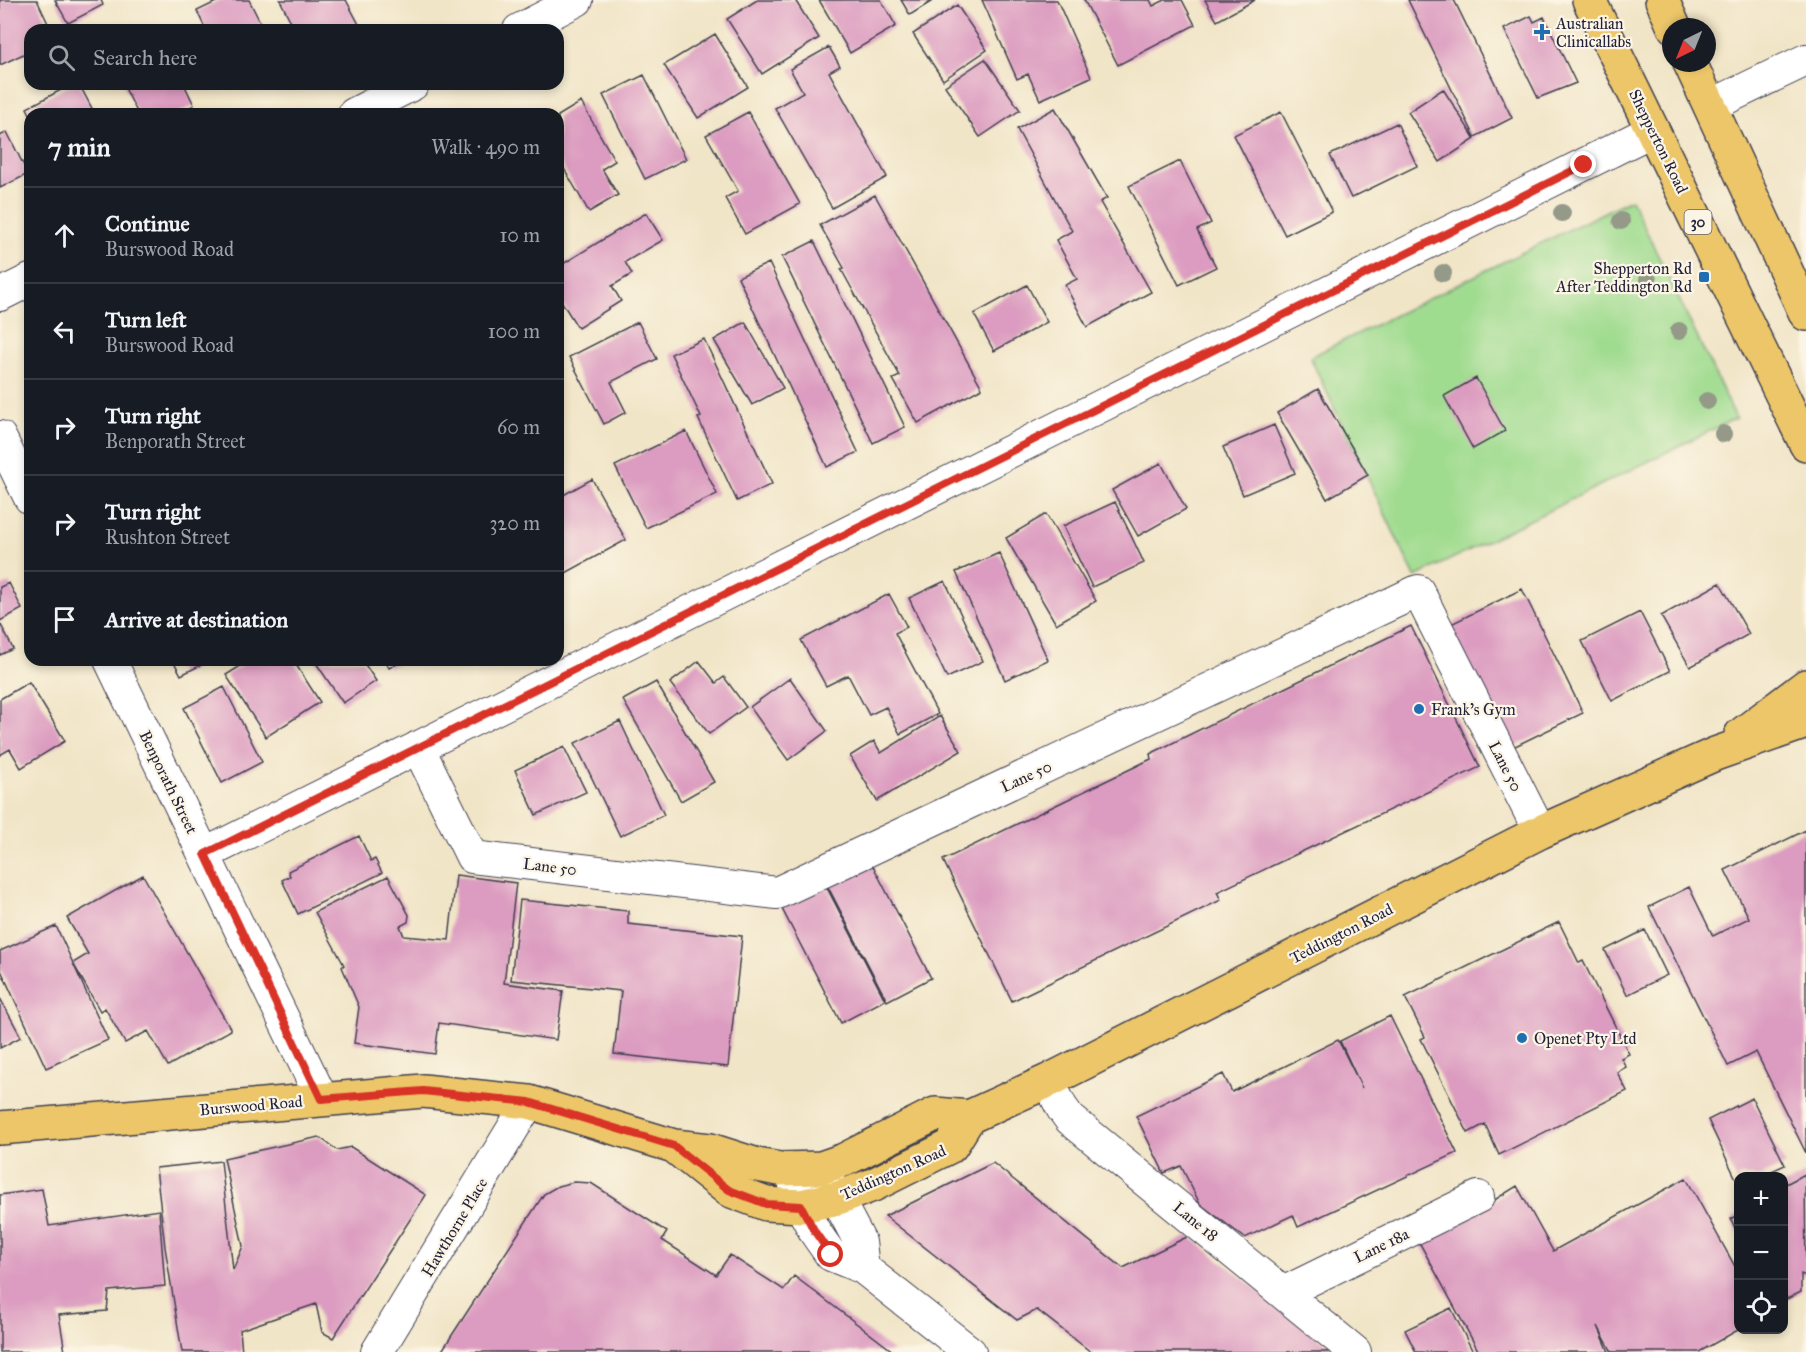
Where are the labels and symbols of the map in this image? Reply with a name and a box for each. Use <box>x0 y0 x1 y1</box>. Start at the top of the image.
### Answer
place label: Australian Clinicallabs <box>1555 14 1631 51</box>
north arrow <box>1662 18 1716 72</box>
marker: Australian Clinicallabs <box>1533 23 1551 41</box>
street label: Shepperton Road <box>1625 86 1692 196</box>
route end <box>1570 151 1596 177</box>
road number: 30 <box>1684 210 1712 234</box>
place label: Shepperton Rd After Teddington Rd <box>1555 259 1692 297</box>
marker: Shepperton Rd After Teddington Rd <box>1697 270 1711 284</box>
place label: Frank's Gym <box>1431 700 1516 719</box>
marker: Frank's Gym <box>1412 702 1426 716</box>
street label: Benporath Street <box>135 727 202 837</box>
street label: Lane 50 <box>1485 738 1526 795</box>
street label: Lane 50 <box>998 756 1055 796</box>
street label: Lane 50 <box>522 854 578 879</box>
street label: Teddington Road <box>1287 899 1396 968</box>
place label: Openet Pty Ltd <box>1534 1029 1637 1048</box>
marker: Openet Pty Ltd <box>1515 1031 1529 1045</box>
street label: Burswood Road <box>199 1092 303 1119</box>
street label: Teddington Road <box>838 1141 949 1205</box>
street label: Hawthorne Place <box>417 1174 492 1280</box>
street label: Lane 18 <box>1169 1198 1222 1245</box>
street label: Lane 18a <box>1351 1224 1412 1267</box>
route start <box>817 1241 843 1267</box>

